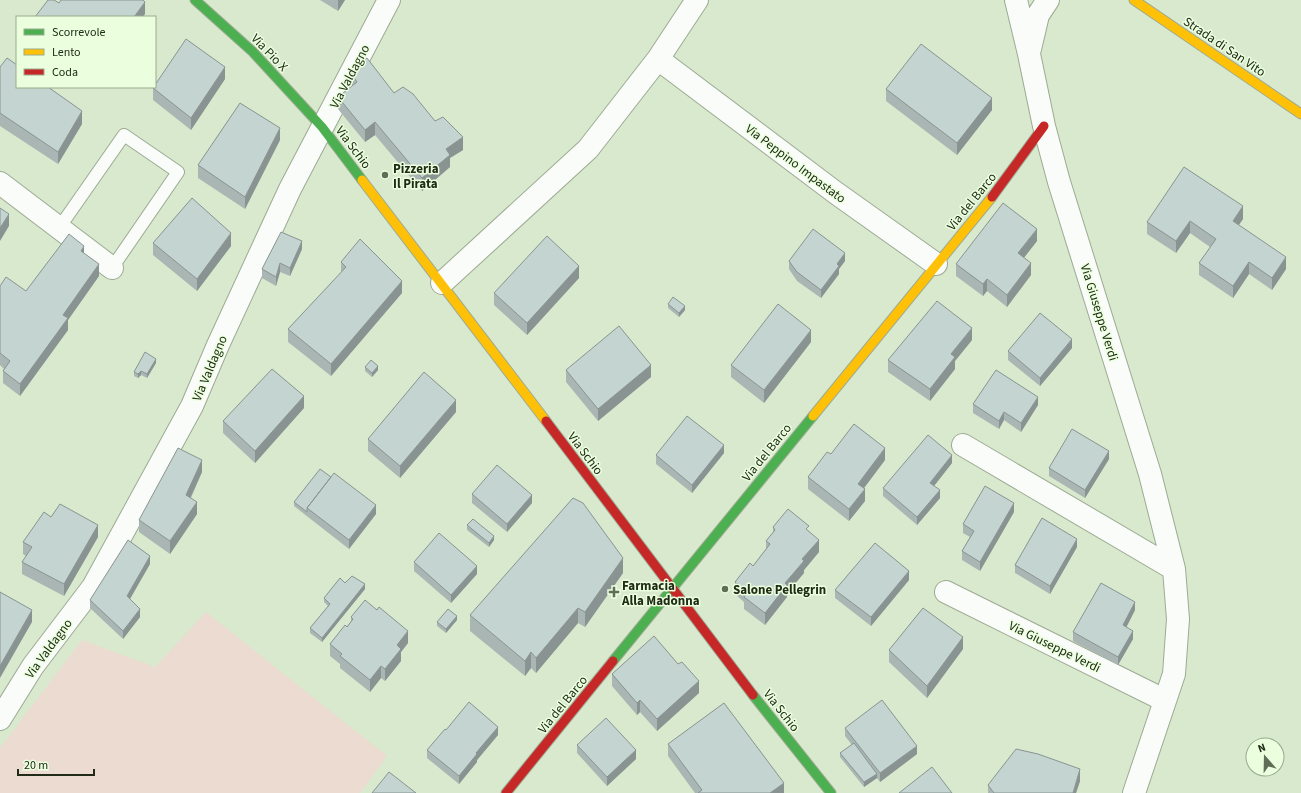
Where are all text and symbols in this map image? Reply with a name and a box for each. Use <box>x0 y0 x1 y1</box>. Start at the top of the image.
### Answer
street label: Strada di San Vito <box>1180 13 1269 81</box>
legend <box>16 16 156 88</box>
text: Scorrevole <box>52 24 105 41</box>
street label: Via Pio X <box>247 30 292 76</box>
street label: Via Valdagno <box>326 41 374 112</box>
text: Lento <box>52 44 81 61</box>
text: Coda <box>52 64 78 81</box>
street label: Via Peppino Impastato <box>741 120 849 208</box>
street label: Via Schio <box>331 123 375 173</box>
place label: Pizzeria Il Pirata <box>393 160 439 193</box>
street label: Via del Barco <box>943 169 1001 234</box>
marker: Pizzeria Il Pirata <box>380 170 390 180</box>
street label: Via Giuseppe Verdi <box>1076 262 1122 363</box>
street label: Via Valdagno <box>188 333 232 404</box>
street label: Via del Barco <box>738 420 796 485</box>
street label: Via Schio <box>563 429 607 479</box>
place label: Farmacia Alla Madonna <box>621 577 700 610</box>
place label: Salone Pellegrin <box>733 581 826 599</box>
marker: Salone Pellegrin <box>720 584 730 594</box>
marker: Farmacia Alla Madonna <box>609 587 619 597</box>
street label: Via Valdagno <box>21 615 77 682</box>
street label: Via Giuseppe Verdi <box>1005 617 1104 677</box>
street label: Via del Barco <box>534 672 592 737</box>
street label: Via Schio <box>759 686 803 736</box>
north arrow <box>1245 737 1285 777</box>
text: N <box>1256 740 1268 756</box>
scale bar <box>18 751 94 777</box>
text: 20 m <box>24 757 48 774</box>

